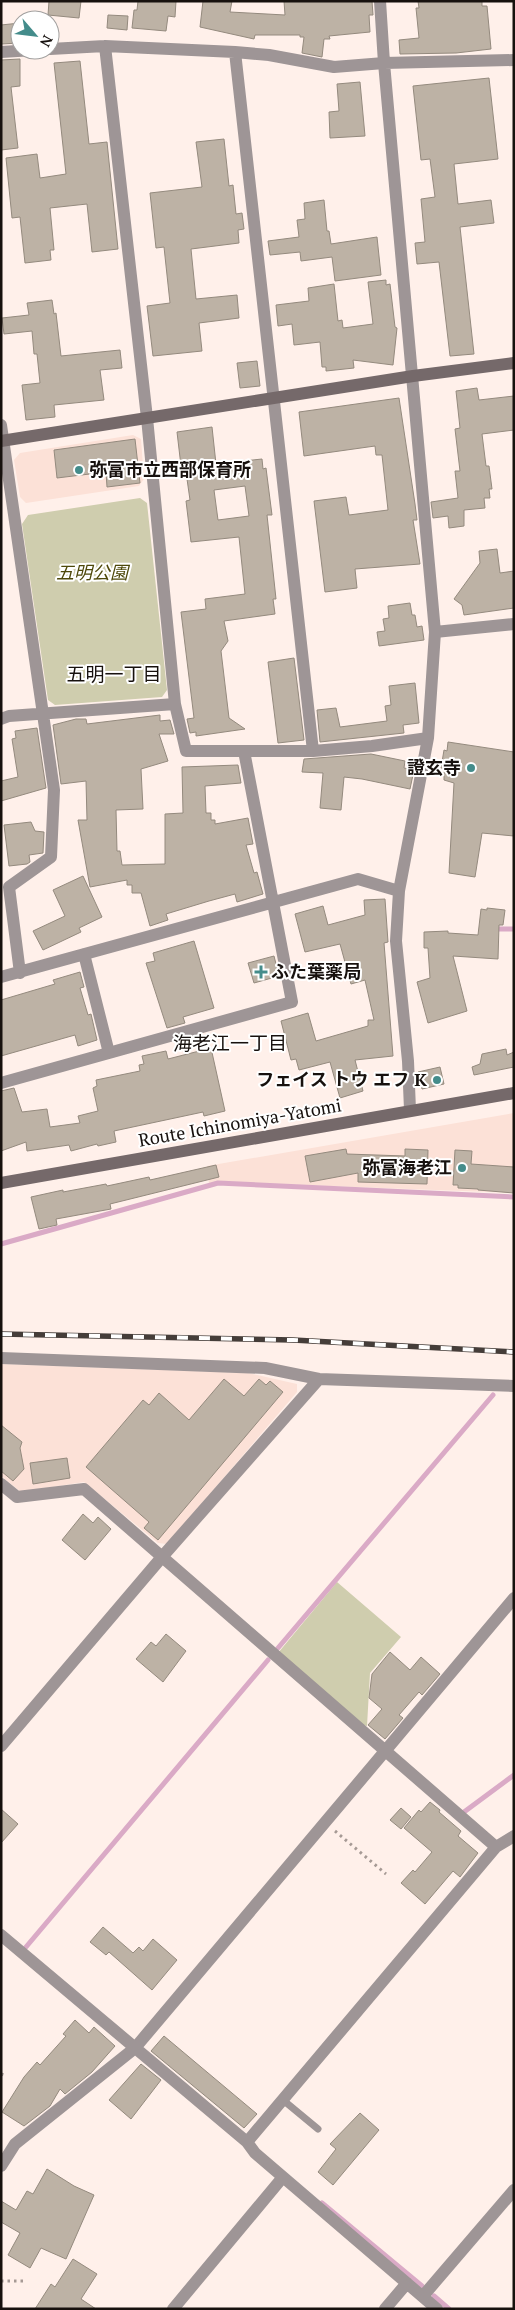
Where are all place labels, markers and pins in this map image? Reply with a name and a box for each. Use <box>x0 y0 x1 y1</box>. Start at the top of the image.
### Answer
place label: 弥富市立西部保育所 <box>89 457 251 481</box>
marker: 弥富市立西部保育所 <box>73 464 85 476</box>
place label: 證玄寺 <box>407 755 461 779</box>
marker: 證玄寺 <box>465 762 477 774</box>
place label: ふた葉薬局 <box>271 959 361 983</box>
marker: ふた葉薬局 <box>255 966 267 978</box>
place label: フェイス トウ エフ K <box>256 1067 427 1091</box>
marker: フェイス トウ エフ K <box>431 1074 443 1086</box>
place label: 弥富海老江 <box>362 1155 452 1179</box>
marker: 弥富海老江 <box>456 1162 468 1174</box>

